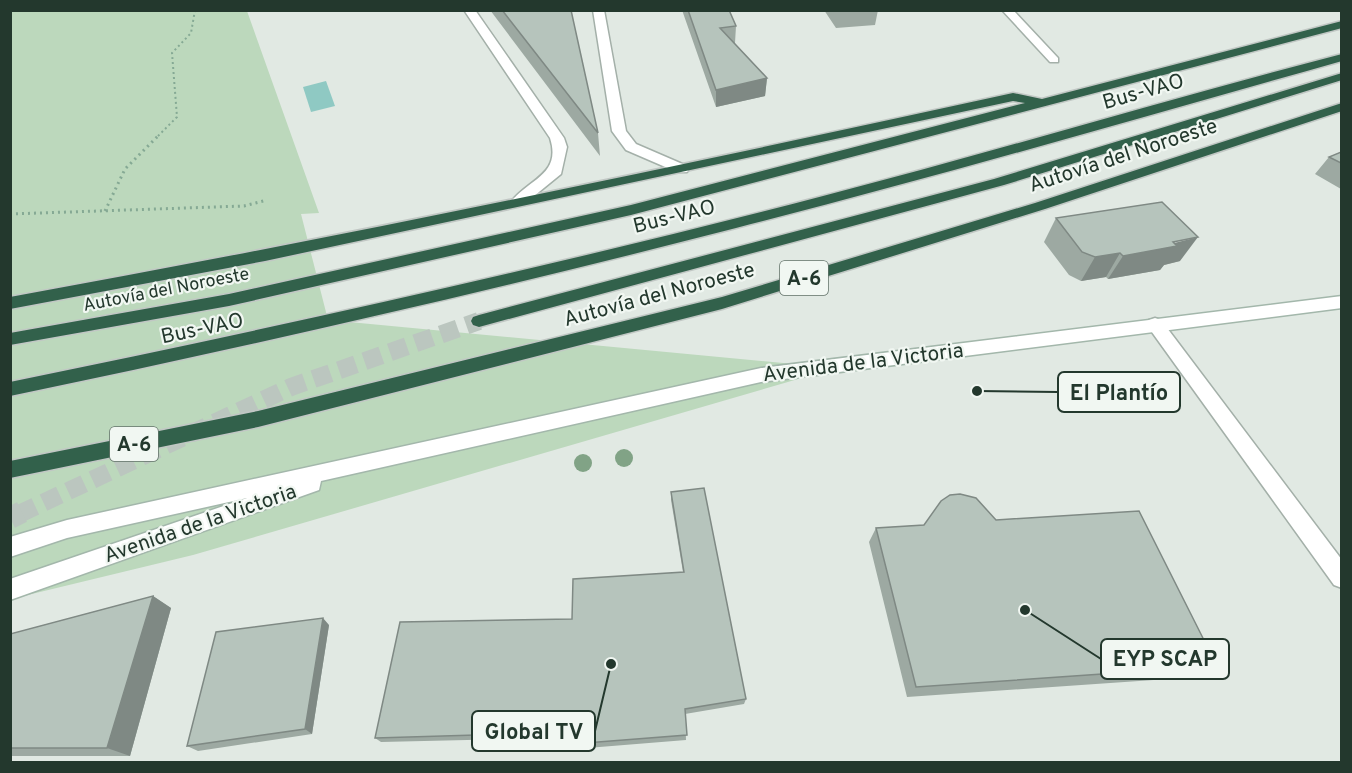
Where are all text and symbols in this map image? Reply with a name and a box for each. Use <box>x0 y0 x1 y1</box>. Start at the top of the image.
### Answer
street label: Bus-VAO <box>1099 68 1187 117</box>
street label: Autovía del Noroeste <box>1026 113 1221 200</box>
street label: Bus-VAO <box>630 194 718 241</box>
street label: Autovía del Noroeste <box>561 257 758 334</box>
road number: A-6 <box>780 261 828 295</box>
street label: Autovía del Noroeste <box>81 263 251 318</box>
street label: Bus-VAO <box>159 308 246 351</box>
street label: Avenida de la Victoria <box>761 338 965 389</box>
callout: El Plantío <box>1058 372 1180 412</box>
text: El Plantío <box>1070 381 1168 408</box>
road number: A-6 <box>110 427 158 461</box>
street label: Avenida de la Victoria <box>101 479 300 570</box>
callout: EYP SCAP <box>1101 639 1229 679</box>
text: EYP SCAP <box>1113 647 1217 674</box>
callout: Global TV <box>472 711 595 751</box>
text: Global TV <box>485 720 583 747</box>

